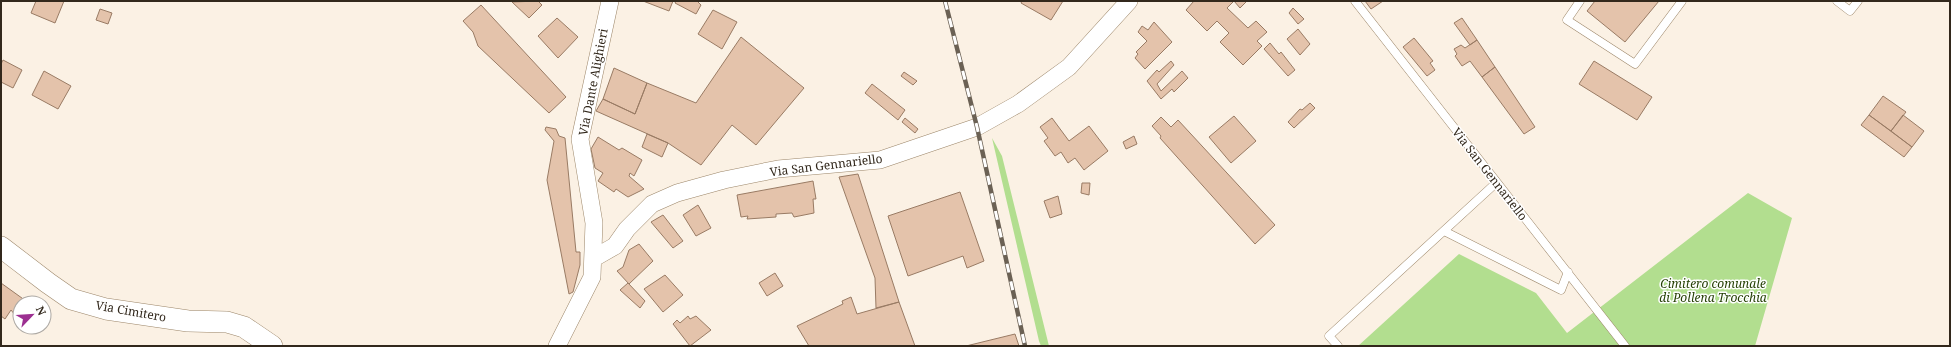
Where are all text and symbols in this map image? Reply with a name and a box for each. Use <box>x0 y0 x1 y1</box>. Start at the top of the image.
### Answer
street label: Via Dante Alighieri <box>574 27 612 137</box>
street label: Via San Gennariello <box>1448 124 1532 224</box>
street label: Via San Gennariello <box>769 150 883 180</box>
park label: Cimitero comunale di Pollena Trocchia <box>1659 275 1767 306</box>
north arrow <box>12 295 52 335</box>
street label: Via Cimitero <box>94 296 168 326</box>
text: N <box>33 303 50 318</box>

